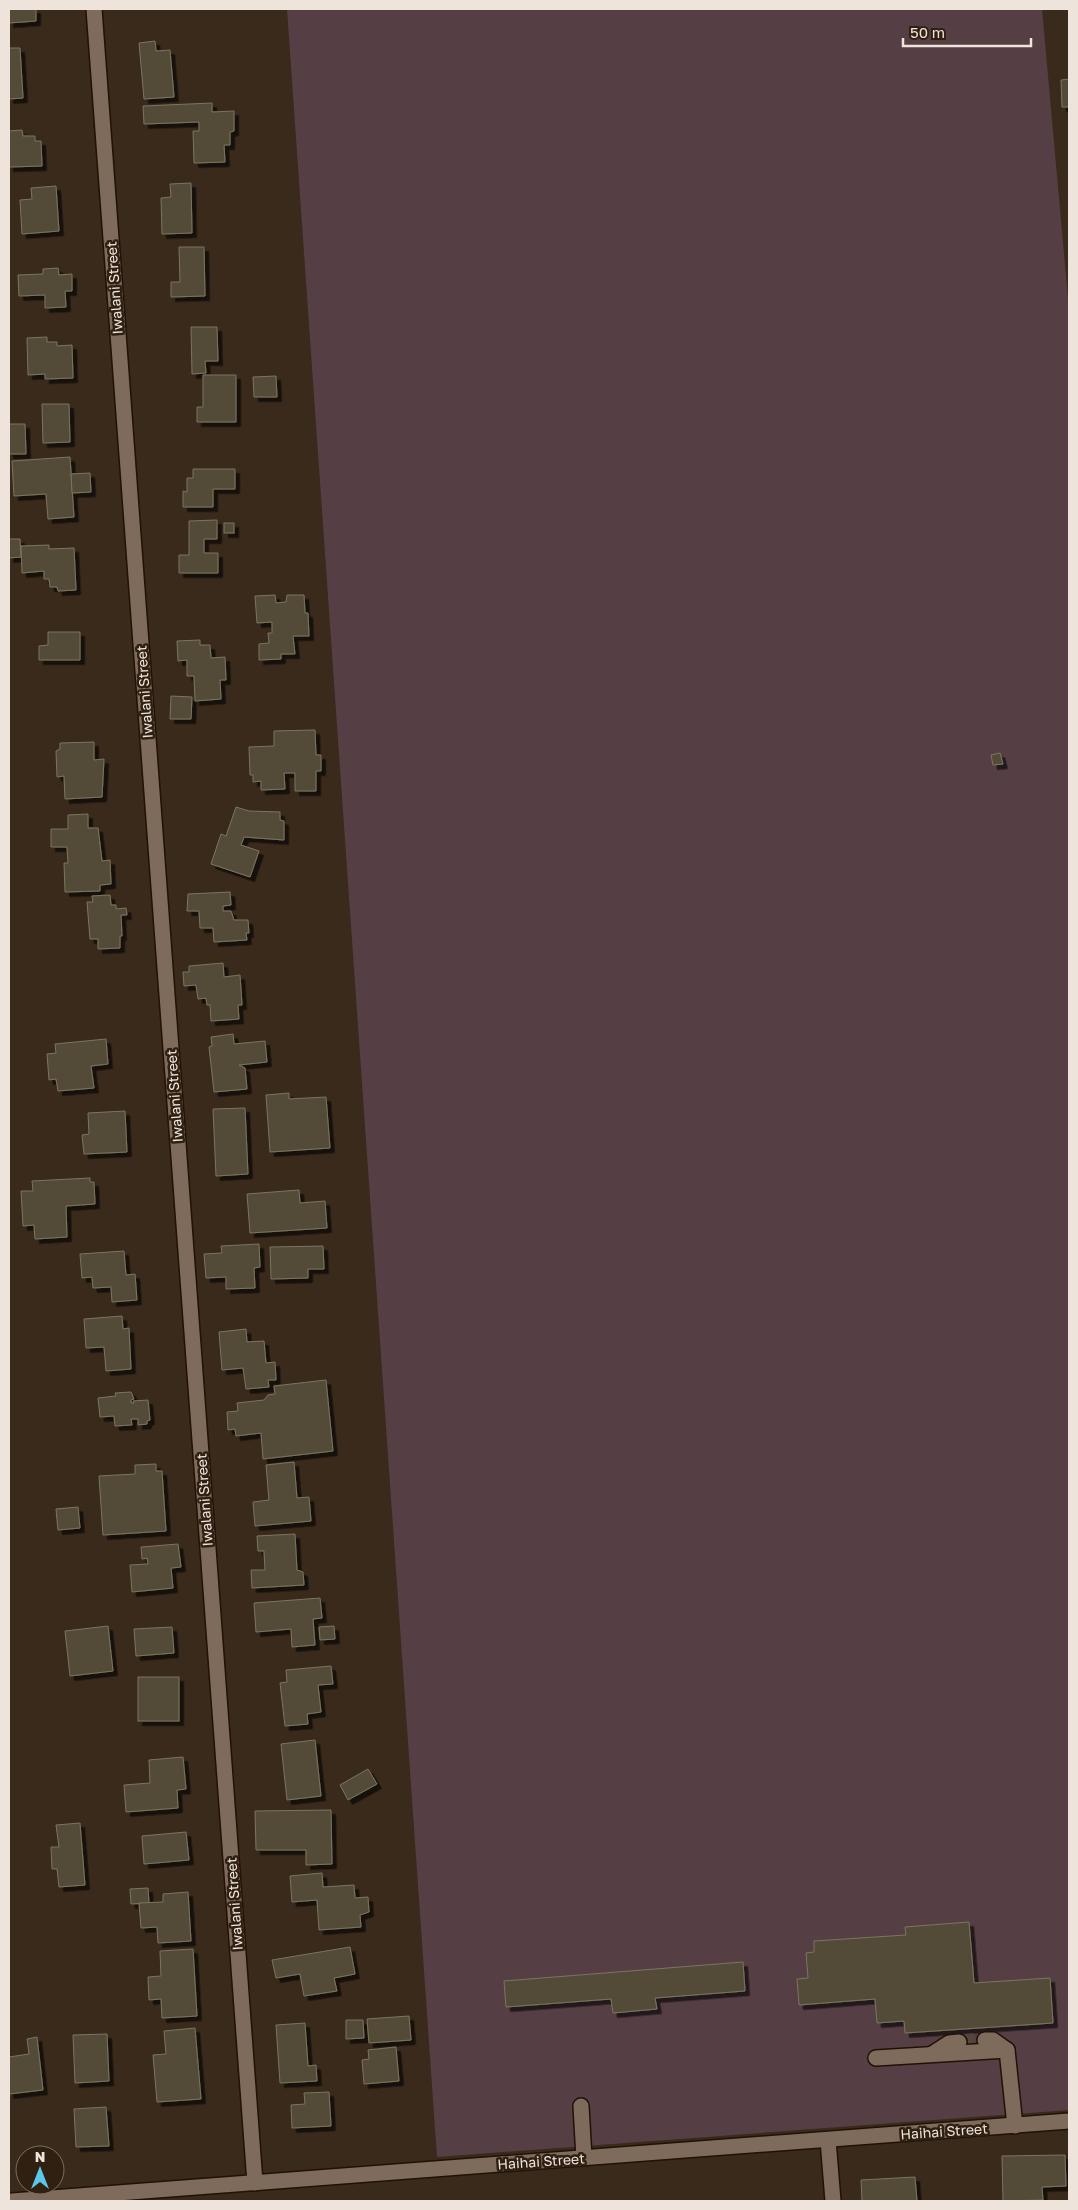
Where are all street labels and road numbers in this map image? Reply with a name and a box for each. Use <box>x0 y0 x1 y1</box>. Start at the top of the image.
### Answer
street label: Iwalani Street <box>102 241 126 335</box>
street label: Iwalani Street <box>132 645 156 739</box>
street label: Iwalani Street <box>162 1049 186 1143</box>
street label: Iwalani Street <box>192 1453 216 1547</box>
street label: Iwalani Street <box>222 1857 246 1951</box>
street label: Haihai Street <box>900 2119 988 2143</box>
street label: Haihai Street <box>497 2149 585 2173</box>

